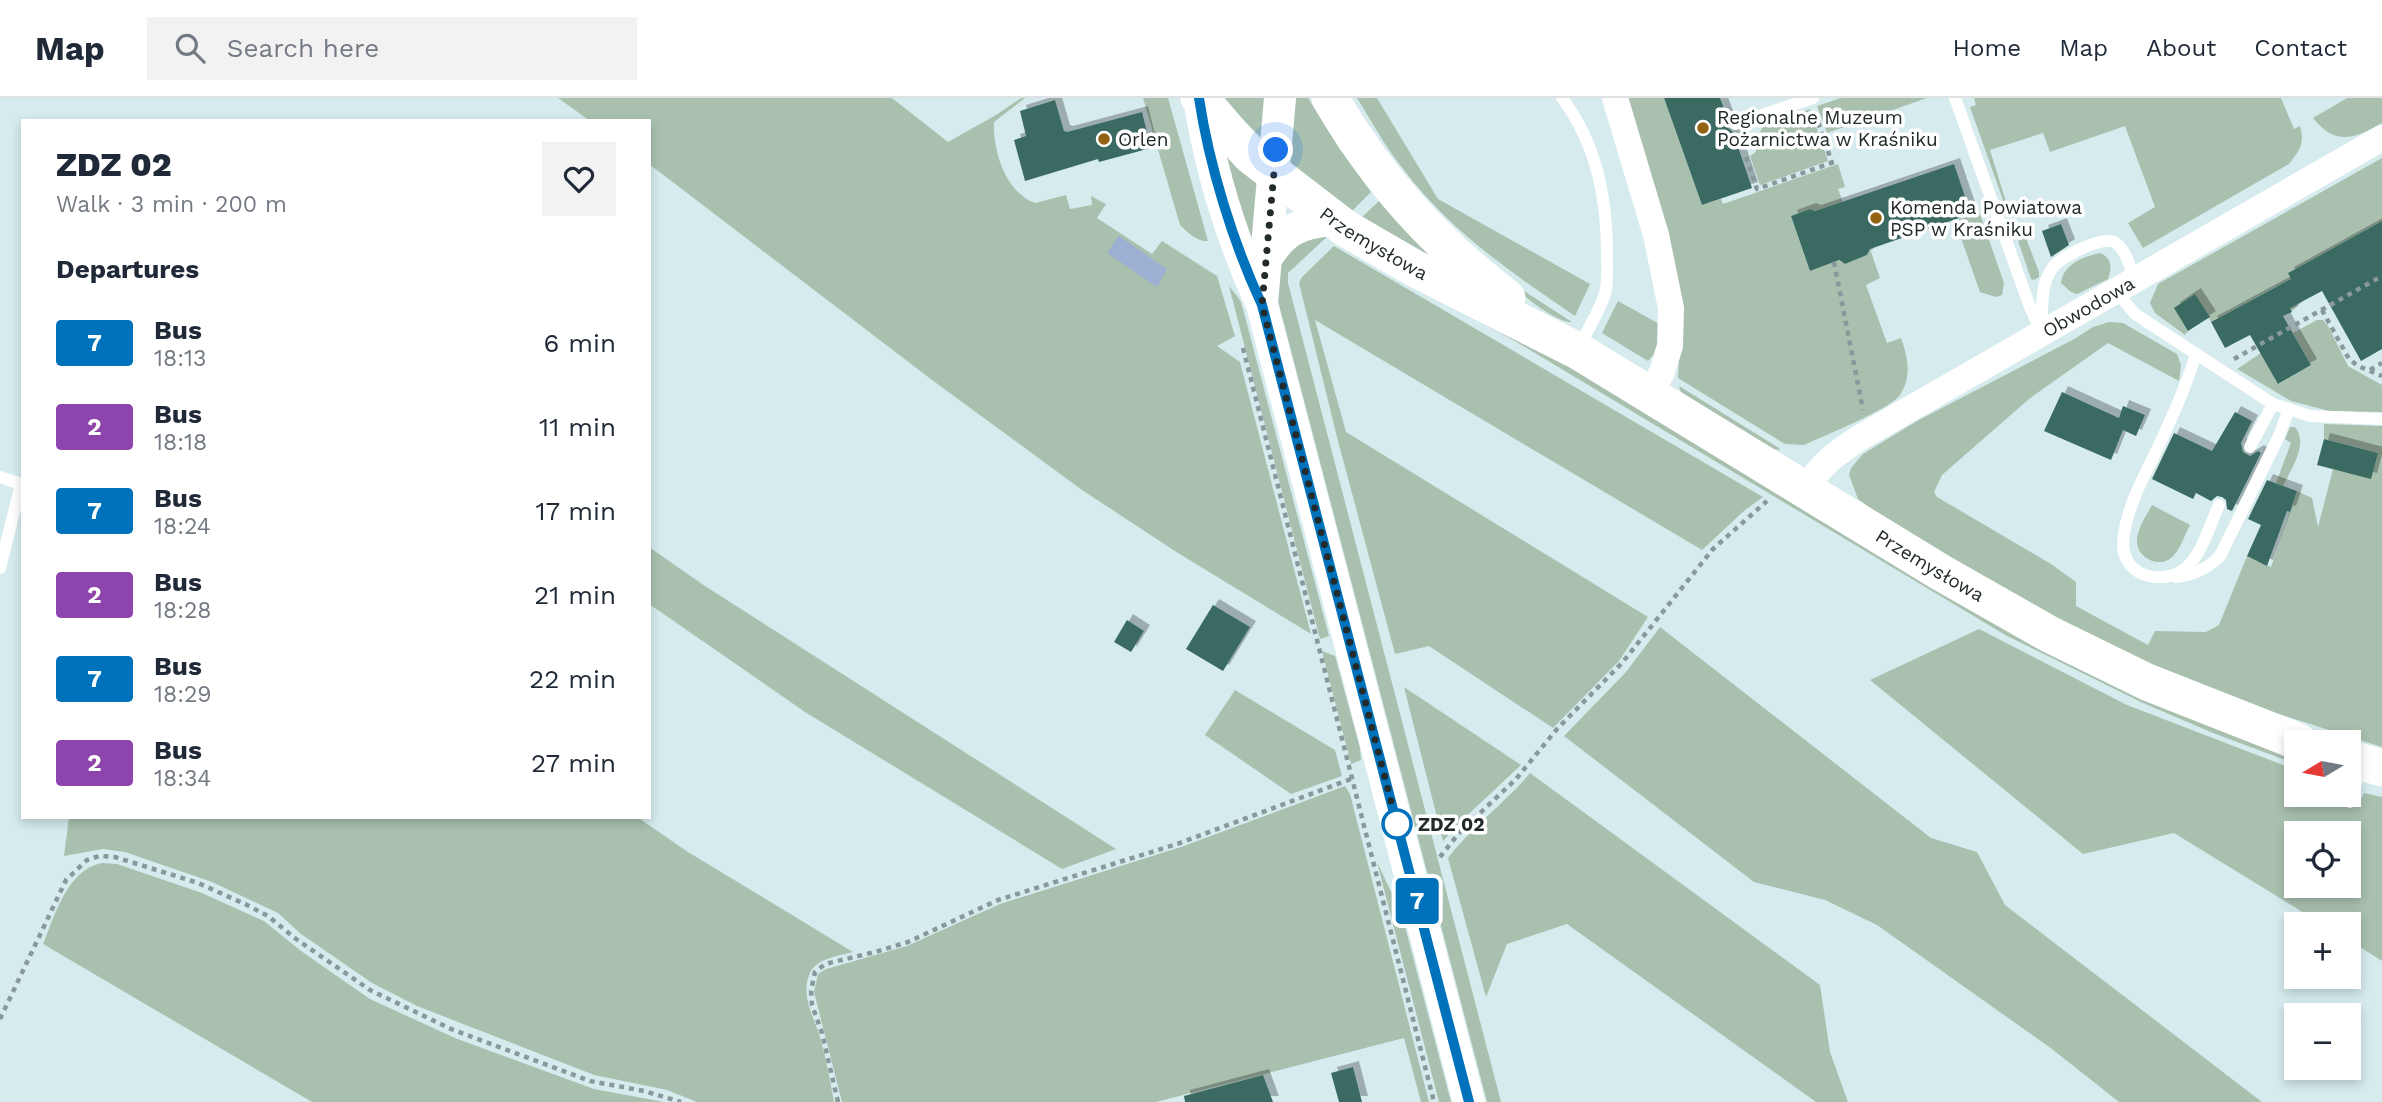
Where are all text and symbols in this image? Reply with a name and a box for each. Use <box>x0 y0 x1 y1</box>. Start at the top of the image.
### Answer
search box <box>147 17 637 80</box>
text: Map <box>35 29 105 68</box>
icon: search <box>171 29 209 67</box>
text: Search here <box>227 33 379 63</box>
text: Home <box>1953 34 2021 62</box>
text: Map <box>2059 34 2108 62</box>
text: About <box>2146 34 2216 62</box>
text: Contact <box>2254 34 2347 62</box>
place label: Regionalne Muzeum Pożarnictwa w Kraśniku <box>1717 106 1938 151</box>
marker: Regionalne Muzeum Pożarnictwa w Kraśniku <box>1695 120 1711 136</box>
place label: Orlen <box>1118 128 1168 151</box>
marker: Orlen <box>1096 131 1112 147</box>
your location <box>1258 132 1293 167</box>
button: heart <box>542 142 616 216</box>
text: ZDZ 02 <box>56 145 172 184</box>
text: Walk · 3 min · 200 m <box>56 191 287 218</box>
place label: Komenda Powiatowa PSP w Kraśniku <box>1890 196 2082 241</box>
street label: Przemysłowa <box>1315 202 1432 285</box>
marker: Komenda Powiatowa PSP w Kraśniku <box>1868 210 1884 226</box>
text: Departures <box>56 254 199 284</box>
street label: Obwodowa <box>2038 271 2139 342</box>
text: Bus <box>154 315 202 345</box>
text: 6 min <box>544 328 616 358</box>
text: 7 <box>87 329 102 357</box>
text: 18:13 <box>154 345 206 372</box>
text: Bus <box>154 399 202 429</box>
text: 11 min <box>539 412 616 442</box>
text: 2 <box>87 413 102 441</box>
text: 18:18 <box>154 429 207 456</box>
text: Bus <box>154 483 202 513</box>
text: 17 min <box>535 496 616 526</box>
text: 7 <box>87 497 102 525</box>
text: 18:24 <box>154 513 211 540</box>
street label: Przemysłowa <box>1872 524 1989 606</box>
text: Bus <box>154 567 202 597</box>
text: 21 min <box>534 580 616 610</box>
text: 2 <box>87 581 102 609</box>
text: 18:28 <box>154 597 212 624</box>
text: Bus <box>154 651 202 681</box>
text: 22 min <box>529 664 616 694</box>
text: 7 <box>87 665 102 693</box>
text: 18:29 <box>154 681 212 708</box>
north arrow <box>2284 730 2361 807</box>
map controls <box>2284 730 2361 1080</box>
text: Bus <box>154 735 202 765</box>
text: 27 min <box>531 748 616 778</box>
text: 2 <box>87 749 102 777</box>
text: 18:34 <box>154 765 211 792</box>
marker: ZDZ 02 <box>1382 809 1412 839</box>
place label: ZDZ 02 <box>1418 813 1485 836</box>
button: locate <box>2284 821 2361 898</box>
line badge: 7 <box>1394 878 1440 924</box>
text: 7 <box>1410 887 1424 915</box>
button: + <box>2284 912 2361 989</box>
button: − <box>2284 1003 2361 1080</box>

